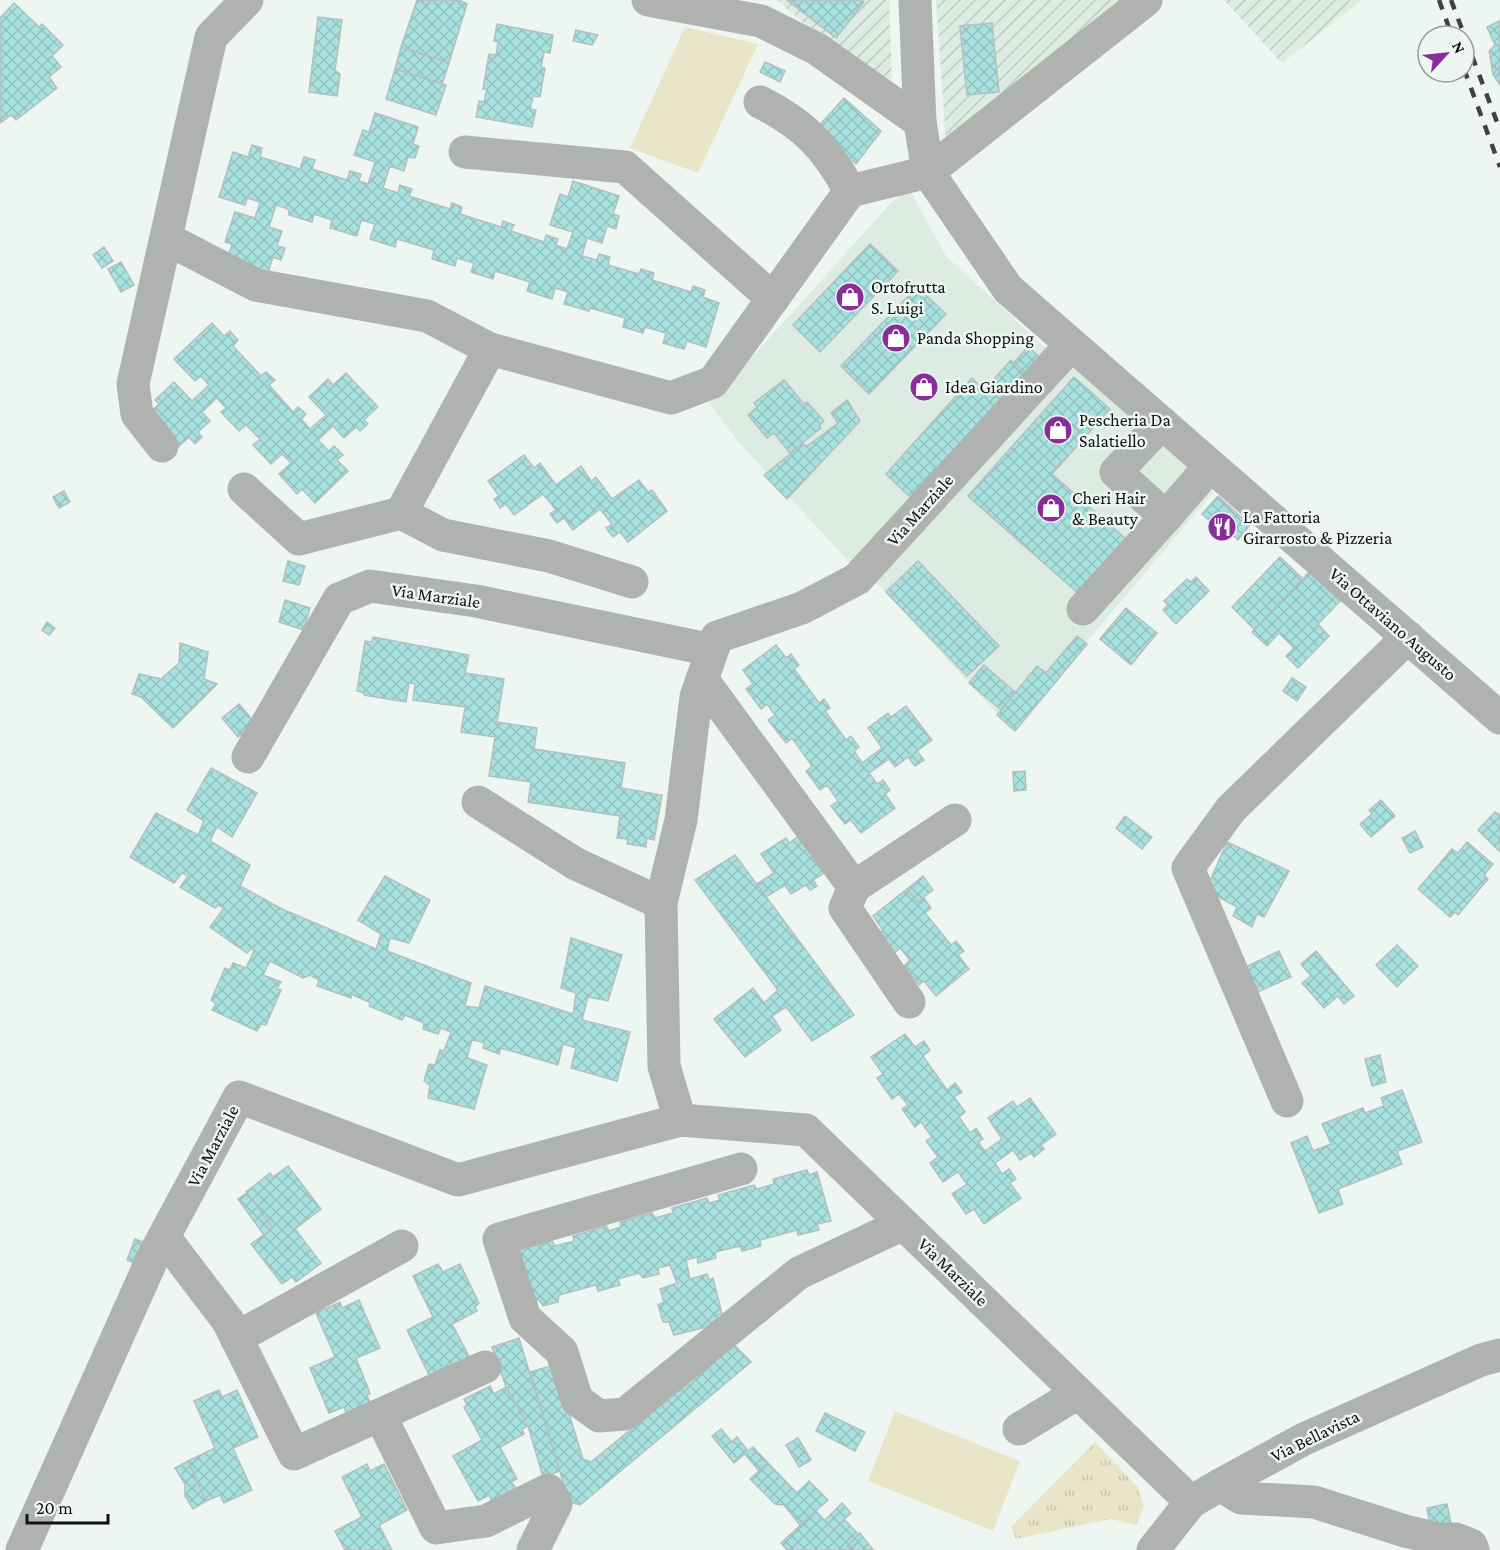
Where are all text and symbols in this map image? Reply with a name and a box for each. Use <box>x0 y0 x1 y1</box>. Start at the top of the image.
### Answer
north arrow <box>1416 24 1476 84</box>
text: N <box>1449 39 1469 56</box>
place label: Ortofrutta S. Luigi <box>871 277 946 318</box>
shop icon: Ortofrutta S. Luigi <box>834 281 866 313</box>
shop icon: Panda Shopping <box>880 322 912 354</box>
place label: Panda Shopping <box>917 328 1034 348</box>
shop icon: Idea Giardino <box>908 371 940 403</box>
place label: Idea Giardino <box>945 377 1043 397</box>
place label: Pescheria Da Salatiello <box>1079 410 1171 451</box>
shop icon: Pescheria Da Salatiello <box>1042 414 1074 446</box>
street label: Via Marziale <box>883 470 957 550</box>
place label: Cheri Hair & Beauty <box>1072 488 1147 529</box>
shop icon: Cheri Hair & Beauty <box>1035 492 1067 524</box>
place label: La Fattoria Girarrosto & Pizzeria <box>1243 507 1392 548</box>
restaurant icon: La Fattoria Girarrosto & Pizzeria <box>1206 511 1238 543</box>
street label: Via Ottaviano Augusto <box>1325 563 1461 685</box>
street label: Via Marziale <box>390 580 482 612</box>
street label: Via Marziale <box>183 1102 243 1190</box>
street label: Via Marziale <box>914 1234 992 1310</box>
street label: Via Bellavista <box>1267 1406 1363 1466</box>
scale bar <box>27 1487 108 1525</box>
text: 20 m <box>36 1498 73 1518</box>

